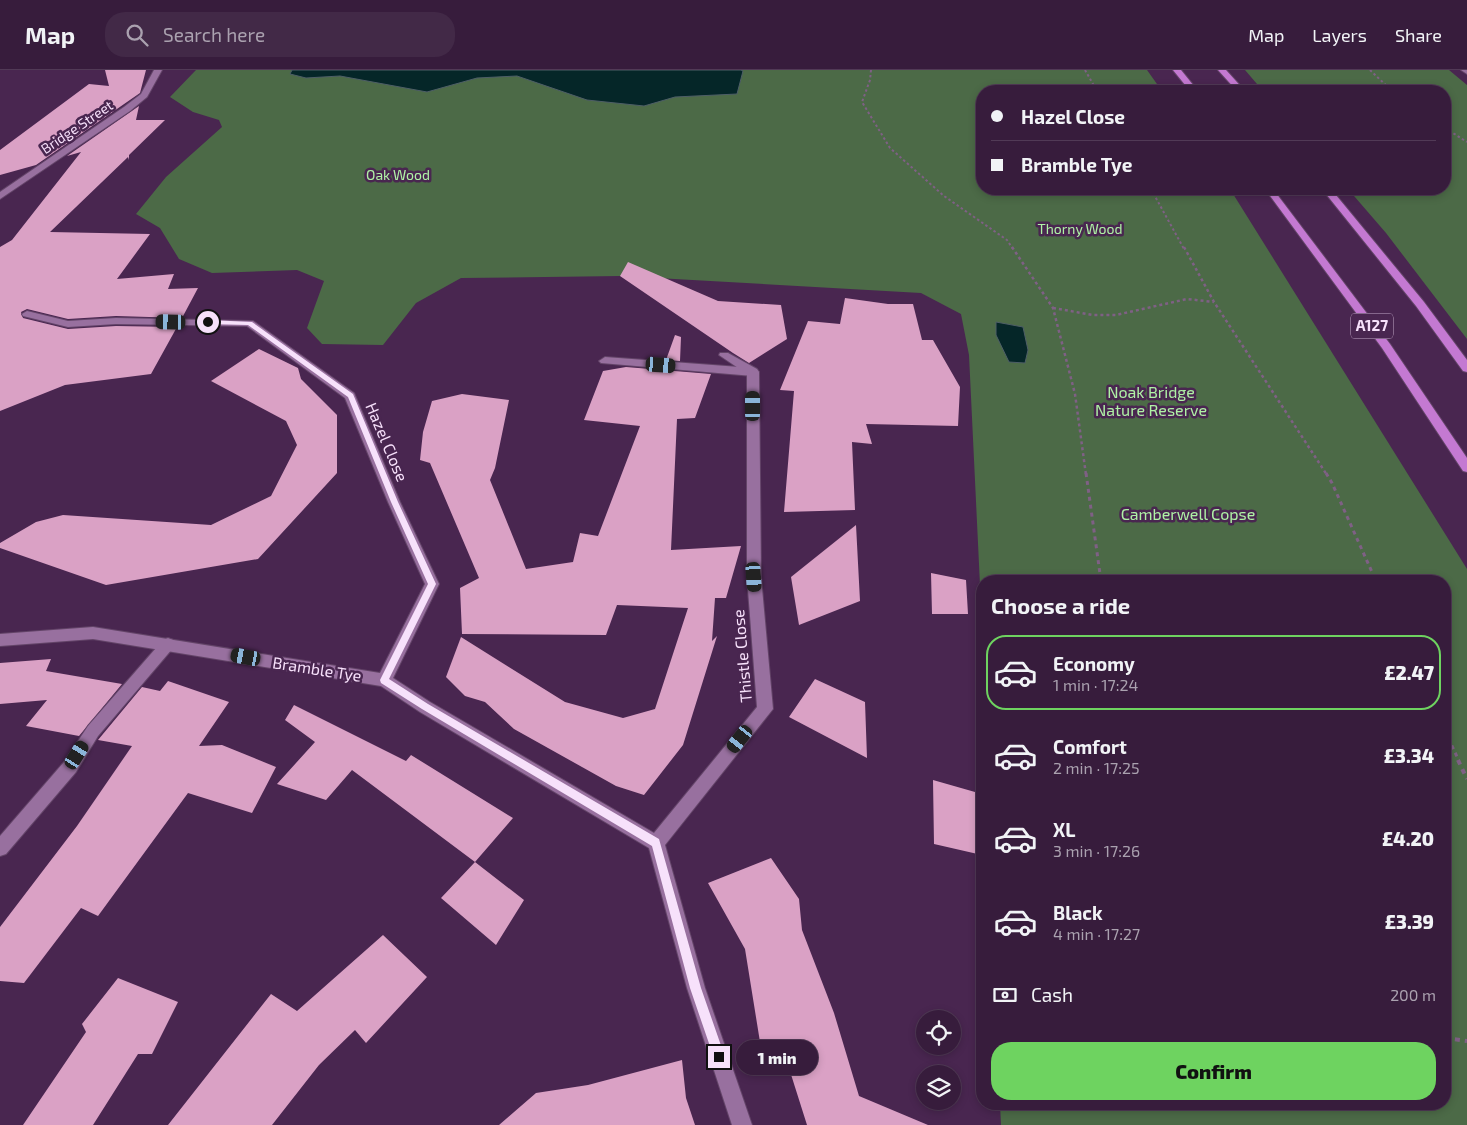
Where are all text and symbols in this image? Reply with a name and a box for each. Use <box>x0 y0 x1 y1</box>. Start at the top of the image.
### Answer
search box <box>105 12 455 57</box>
text: Map <box>25 20 75 49</box>
icon: search <box>123 21 151 49</box>
text: Search here <box>163 23 265 46</box>
text: Map <box>1248 24 1284 46</box>
text: Layers <box>1312 24 1367 46</box>
text: Share <box>1395 24 1442 46</box>
street label: Bridge Street <box>38 96 116 157</box>
text: Hazel Close <box>1021 105 1125 128</box>
text: Bramble Tye <box>1021 153 1132 176</box>
park label: Oak Wood <box>366 166 430 183</box>
park label: Thorny Wood <box>1038 220 1122 237</box>
route start <box>197 311 219 333</box>
car <box>155 314 186 330</box>
road number: A127 <box>1351 314 1393 338</box>
car <box>645 356 676 374</box>
park label: Noak Bridge Nature Reserve <box>1095 382 1207 419</box>
car <box>745 391 760 421</box>
street label: Hazel Close <box>362 400 413 484</box>
park label: Camberwell Copse <box>1121 504 1255 523</box>
car <box>745 562 762 592</box>
text: Choose a ride <box>991 592 1130 618</box>
street label: Thistle Close <box>728 609 755 703</box>
car <box>229 647 262 667</box>
icon: car <box>993 650 1038 695</box>
street label: Bramble Tye <box>271 652 363 685</box>
text: Economy <box>1053 652 1135 675</box>
text: £2.47 <box>1384 661 1434 684</box>
text: 1 min · 17:24 <box>1053 675 1138 694</box>
car <box>724 723 755 755</box>
icon: car <box>993 733 1038 778</box>
text: Comfort <box>1053 735 1127 758</box>
car <box>62 738 91 772</box>
text: £3.34 <box>1384 744 1434 767</box>
text: 2 min · 17:25 <box>1053 758 1140 777</box>
icon: car <box>993 816 1038 861</box>
text: XL <box>1053 818 1075 841</box>
text: £4.20 <box>1382 827 1434 850</box>
text: 3 min · 17:26 <box>1053 841 1140 860</box>
icon: car <box>993 899 1038 944</box>
text: Black <box>1053 901 1103 924</box>
text: £3.39 <box>1385 910 1434 933</box>
text: 4 min · 17:27 <box>1053 924 1140 943</box>
icon: cash <box>991 981 1019 1009</box>
text: Cash <box>1031 983 1073 1006</box>
text: 200 m <box>1390 985 1436 1004</box>
map controls <box>916 1010 961 1110</box>
button: locate <box>916 1010 961 1055</box>
callout: 1 min <box>736 1040 819 1074</box>
button: Confirm <box>991 1042 1436 1100</box>
route end <box>708 1046 730 1068</box>
text: 1 min <box>757 1048 797 1067</box>
button: layers <box>916 1065 961 1110</box>

